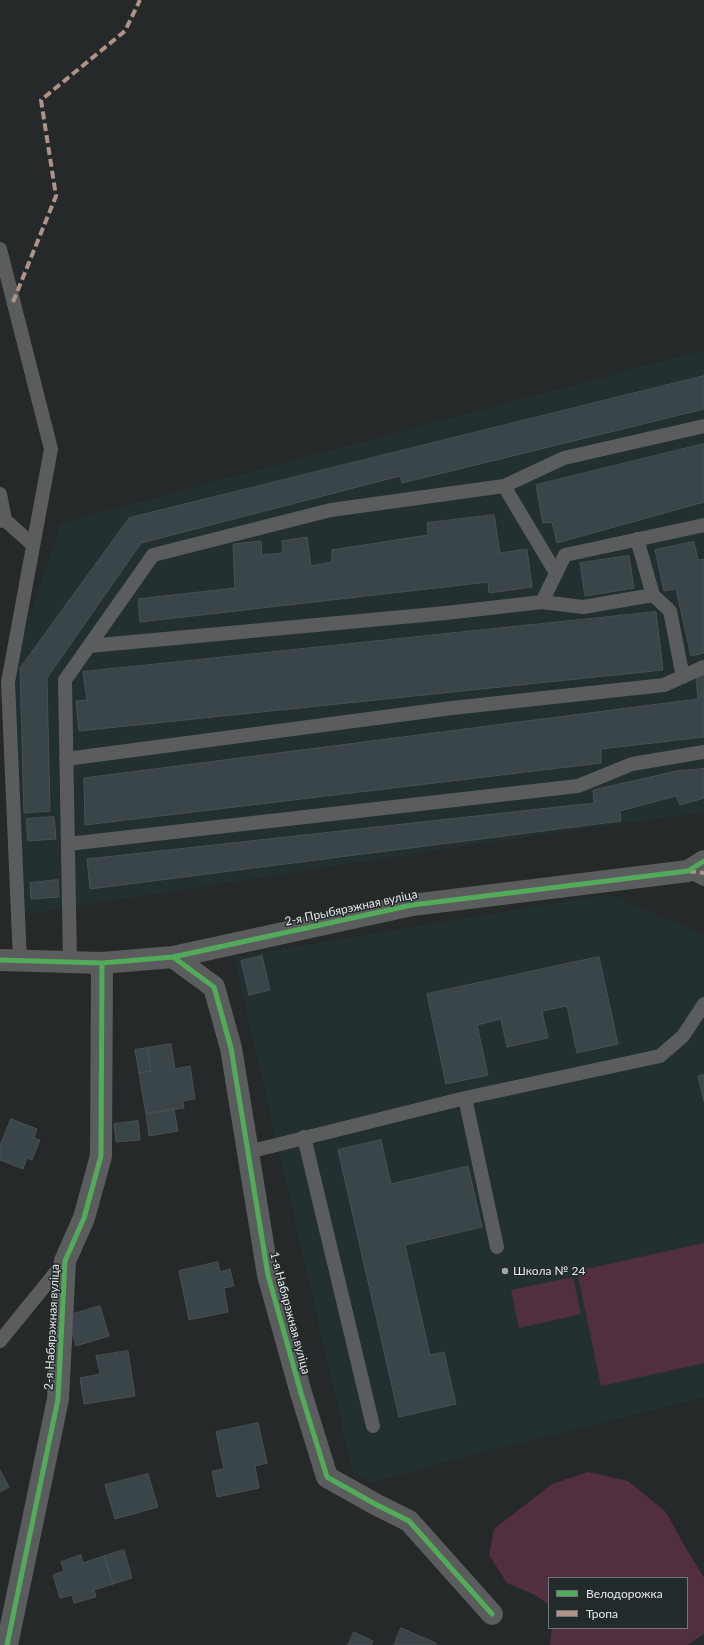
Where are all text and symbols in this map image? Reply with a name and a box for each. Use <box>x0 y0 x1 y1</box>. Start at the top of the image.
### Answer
street label: 2-я Прыбярэжная вуліца <box>283 887 419 929</box>
street label: 1-я Набярэжная вуліца <box>267 1250 313 1376</box>
street label: 2-я Набярэжная вуліца <box>42 1264 62 1390</box>
place label: Школа № 24 <box>513 1264 585 1278</box>
marker: Школа № 24 <box>500 1266 510 1276</box>
legend <box>548 1577 688 1629</box>
text: Велодорожка <box>586 1586 663 1601</box>
text: Тропа <box>586 1606 618 1621</box>

